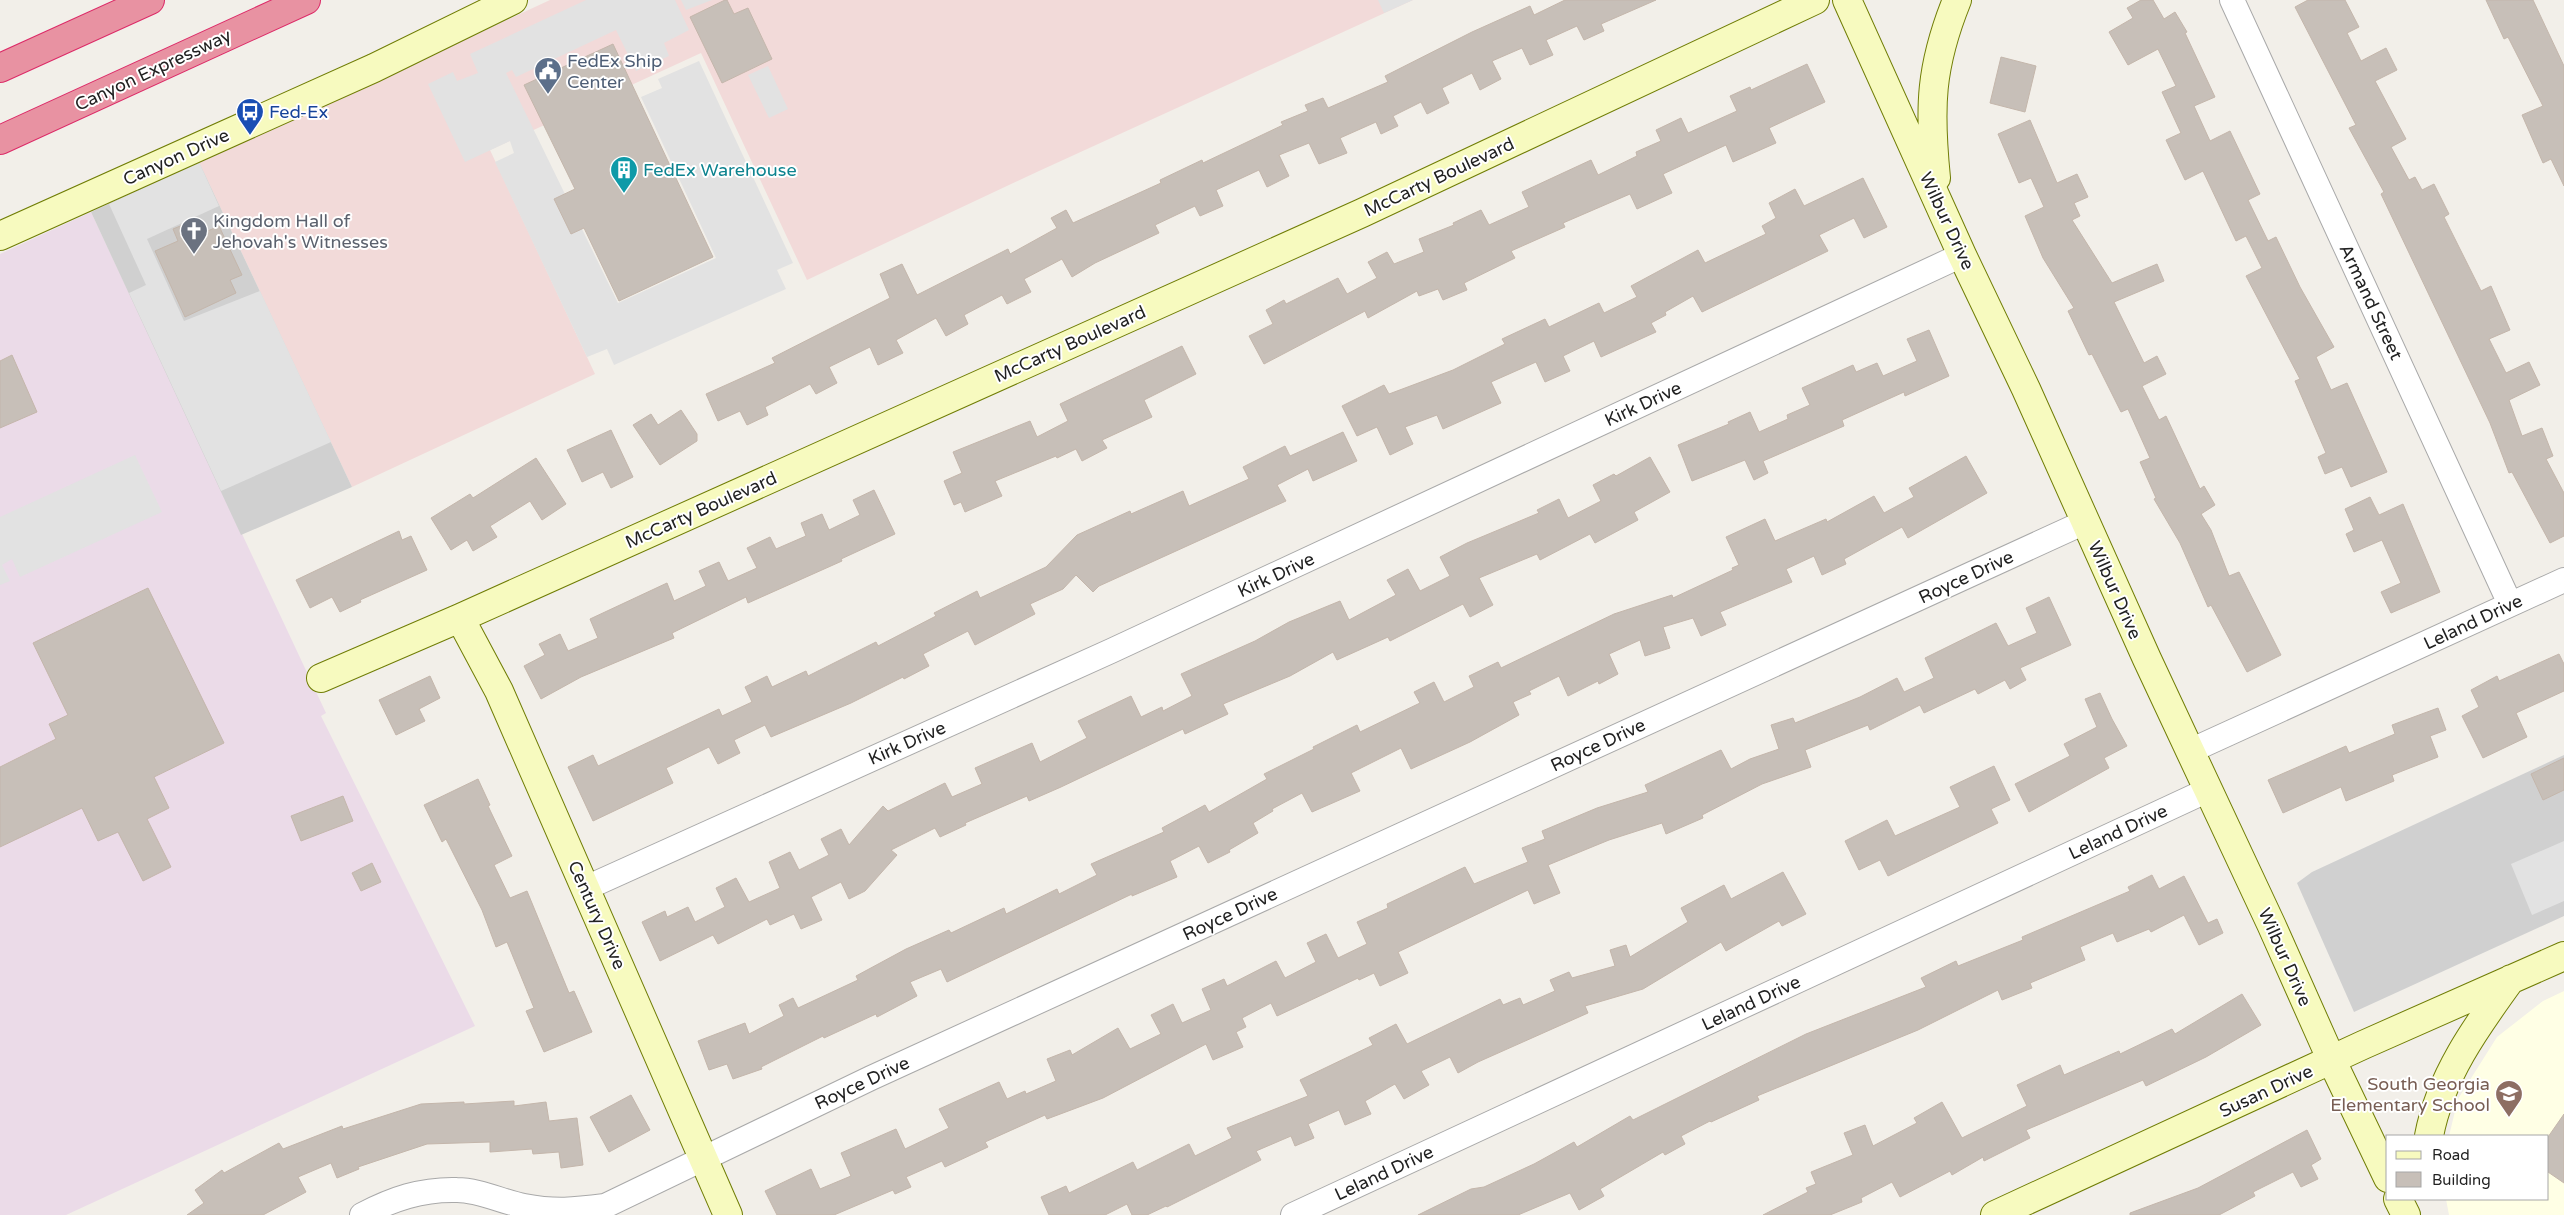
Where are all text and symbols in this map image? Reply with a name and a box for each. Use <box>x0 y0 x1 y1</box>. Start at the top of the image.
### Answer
street label: Canyon Expressway <box>71 24 235 116</box>
place label: FedEx Ship Center <box>567 50 662 93</box>
public building icon: FedEx Ship Center <box>533 56 563 95</box>
bus stop icon: Fed-Ex <box>235 97 265 136</box>
place label: Fed-Ex <box>269 101 328 123</box>
street label: Canyon Drive <box>120 124 232 190</box>
street label: McCarty Boulevard <box>1360 132 1518 222</box>
building icon: FedEx Warehouse <box>609 155 639 194</box>
place label: FedEx Warehouse <box>643 159 797 181</box>
street label: Wilbur Drive <box>1915 169 1979 273</box>
place label: Kingdom Hall of Jehovah's Witnesses <box>213 210 388 253</box>
church icon: Kingdom Hall of Jehovah's Witnesses <box>179 216 209 255</box>
street label: Armand Street <box>2335 241 2407 364</box>
street label: McCarty Boulevard <box>991 301 1149 387</box>
street label: Kirk Drive <box>1601 377 1685 431</box>
street label: McCarty Boulevard <box>622 467 780 553</box>
street label: Wilbur Drive <box>2084 537 2146 643</box>
street label: Royce Drive <box>1915 545 2017 609</box>
street label: Kirk Drive <box>1234 548 1318 602</box>
street label: Leland Drive <box>2420 590 2526 654</box>
street label: Royce Drive <box>1547 713 1649 777</box>
street label: Kirk Drive <box>865 716 949 770</box>
street label: Leland Drive <box>2065 800 2171 864</box>
street label: Century Drive <box>563 857 631 973</box>
street label: Royce Drive <box>1179 882 1281 946</box>
street label: Wilbur Drive <box>2254 904 2316 1010</box>
street label: Leland Drive <box>1698 971 1804 1035</box>
street label: Royce Drive <box>811 1051 913 1115</box>
street label: Susan Drive <box>2216 1060 2316 1122</box>
place label: South Georgia Elementary School <box>2330 1073 2490 1116</box>
school or university icon: South Georgia Elementary School <box>2494 1079 2524 1118</box>
legend <box>2386 1135 2549 1200</box>
street label: Leland Drive <box>1331 1141 1437 1205</box>
text: Road <box>2432 1146 2470 1164</box>
text: Building <box>2432 1171 2491 1189</box>

